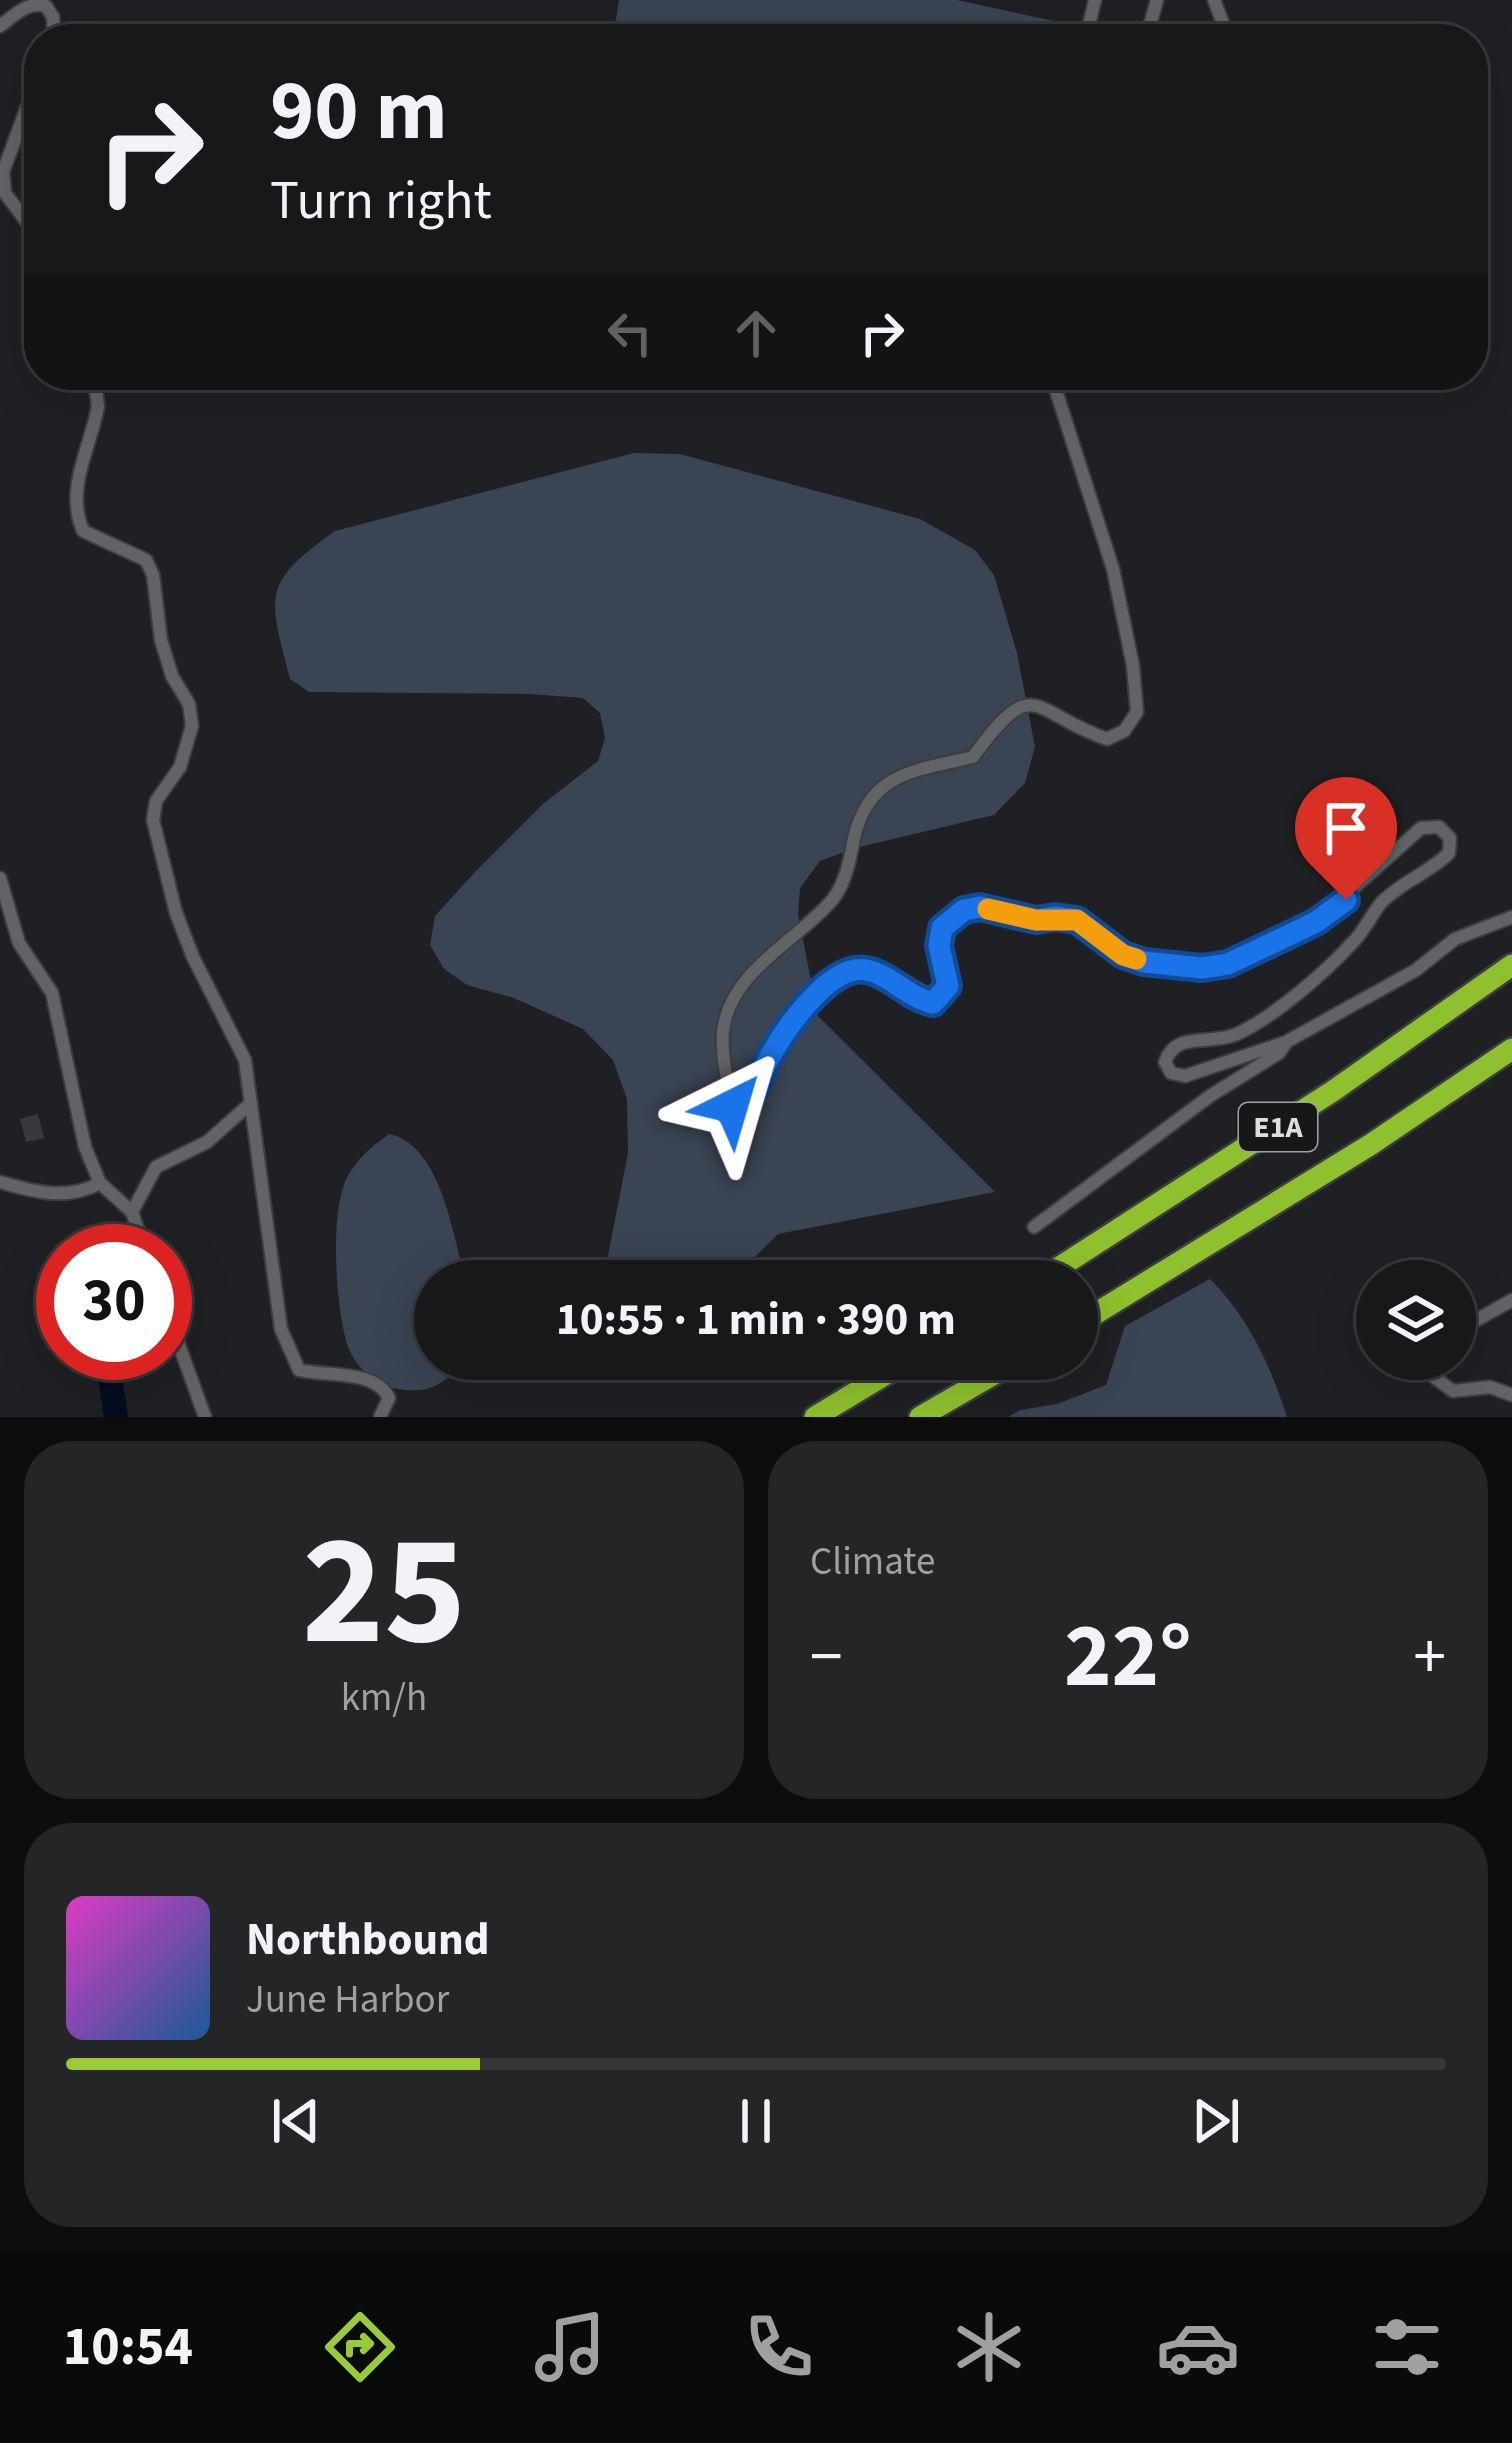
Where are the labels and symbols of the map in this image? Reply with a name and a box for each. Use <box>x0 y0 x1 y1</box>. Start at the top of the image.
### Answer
pin <box>1295 777 1397 900</box>
position arrow <box>669 1043 795 1169</box>
road number: E1A <box>1239 1103 1317 1151</box>
speed limit sign: 30 <box>36 1224 192 1380</box>

